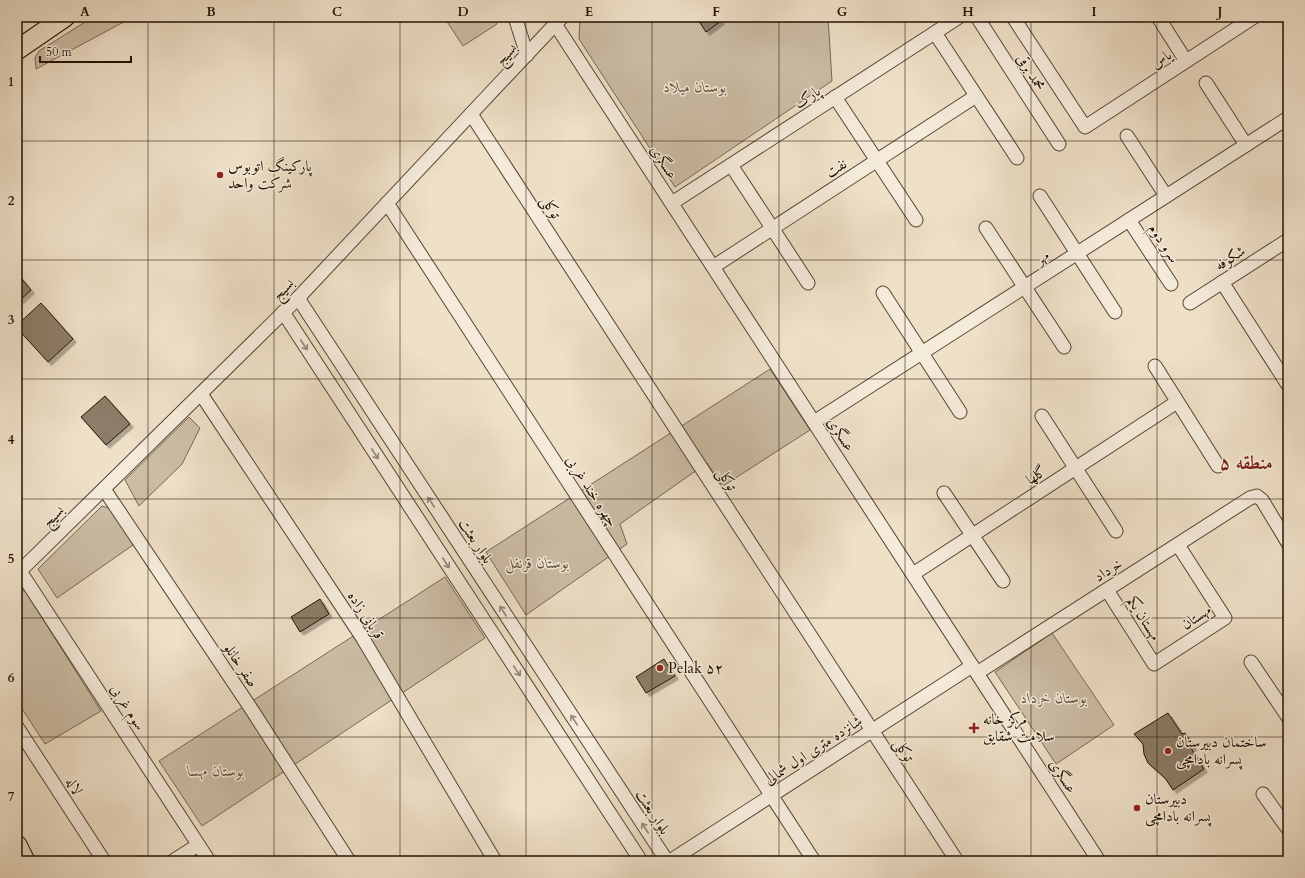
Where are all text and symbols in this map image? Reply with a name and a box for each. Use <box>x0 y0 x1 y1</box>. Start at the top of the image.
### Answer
text: A <box>80 3 90 21</box>
text: B <box>206 3 216 21</box>
text: C <box>332 3 342 21</box>
text: D <box>457 3 469 21</box>
text: E <box>585 3 593 21</box>
text: F <box>712 3 720 21</box>
text: G <box>837 3 848 21</box>
text: H <box>962 3 974 21</box>
text: I <box>1091 3 1097 21</box>
text: J <box>1216 3 1223 21</box>
scale bar <box>40 38 131 64</box>
street label: بسیج <box>491 38 525 72</box>
text: 50 m <box>46 44 73 60</box>
street label: یاس <box>1147 44 1176 73</box>
street label: محمد برقی <box>1012 50 1050 94</box>
text: 1 <box>8 73 14 91</box>
park label: بوستان میلاد <box>663 77 727 97</box>
street label: پارک <box>790 80 826 114</box>
street label: عسگری <box>646 141 682 183</box>
street label: نفت <box>821 154 851 182</box>
place label: پارکینگ اتوبوس شرکت واحد <box>228 156 313 193</box>
marker: پارکینگ اتوبوس شرکت واحد <box>215 170 225 180</box>
street label: توکلی <box>535 191 566 223</box>
text: 2 <box>8 192 15 210</box>
street label: سرو دوم <box>1141 220 1184 268</box>
street label: شکوفه <box>1211 241 1249 275</box>
street label: مهر <box>1029 245 1053 270</box>
street label: بسیج <box>267 273 302 307</box>
text: 3 <box>8 311 15 329</box>
one-way arrow <box>300 339 308 350</box>
street label: عسگری <box>823 413 859 455</box>
text: 4 <box>8 431 15 449</box>
one-way arrow <box>371 448 379 459</box>
district label: منطقه ۵ <box>1219 450 1273 476</box>
street label: چهره خند غربی <box>561 451 623 531</box>
street label: گلها <box>1022 461 1050 489</box>
street label: توکلی <box>711 463 742 495</box>
one-way arrow <box>427 496 435 508</box>
street label: بسیج <box>37 500 72 534</box>
street label: بلوار بعثت <box>454 515 498 568</box>
text: 5 <box>8 550 14 568</box>
park label: بوستان قرنفل <box>505 553 569 574</box>
street label: خرداد <box>1090 554 1126 586</box>
one-way arrow <box>442 557 450 568</box>
street label: قربانی زاده <box>343 587 389 643</box>
street label: مهستان یکم <box>1119 592 1166 647</box>
street label: مهستان <box>1177 600 1215 634</box>
one-way arrow <box>499 606 507 617</box>
street label: صفر خانلو <box>218 637 263 691</box>
place label: Pelak ۵۲ <box>668 658 724 678</box>
marker: Pelak ۵۲ <box>655 663 665 673</box>
one-way arrow <box>513 666 521 677</box>
text: 6 <box>8 669 15 687</box>
street label: سوم غربی <box>103 680 150 736</box>
park label: بوستان خرداد <box>1021 688 1087 708</box>
place label: مرکز خانه سلامت شقایق <box>983 709 1055 746</box>
street label: شانزده متری اول شمالی <box>760 711 866 789</box>
one-way arrow <box>570 715 578 726</box>
marker: مرکز خانه سلامت شقایق <box>968 722 980 734</box>
place label: ساختمان دبیرستان پسرانه بادامچی <box>1176 732 1266 770</box>
street label: توکلی <box>888 734 919 766</box>
marker: ساختمان دبیرستان پسرانه بادامچی <box>1163 746 1173 756</box>
street label: عسگری <box>1045 755 1081 797</box>
park label: بوستان مهسا <box>186 761 244 781</box>
street label: لاله <box>61 773 87 799</box>
street label: بلوار بعثت <box>631 786 675 839</box>
text: 7 <box>8 788 15 806</box>
place label: دبیرستان پسرانه بادامچی <box>1145 789 1212 827</box>
marker: دبیرستان پسرانه بادامچی <box>1132 803 1142 813</box>
one-way arrow <box>641 823 649 834</box>

